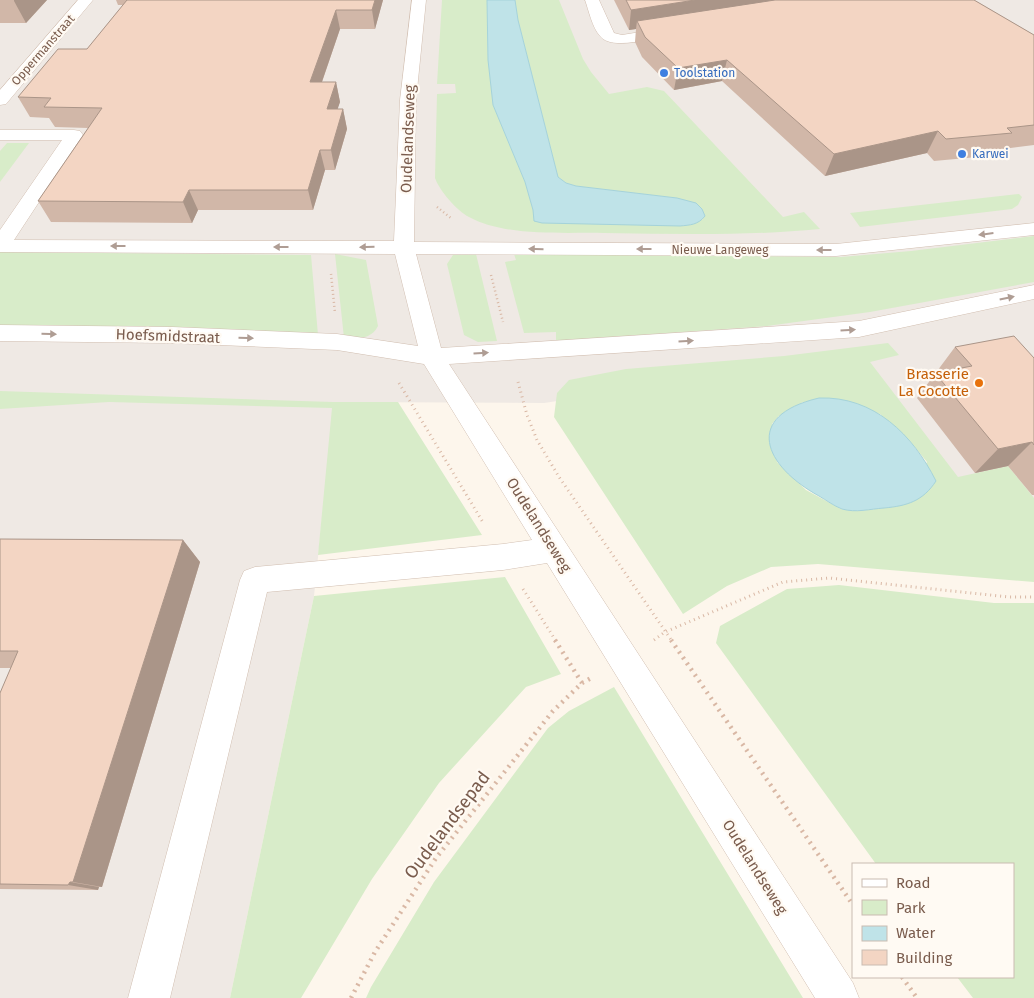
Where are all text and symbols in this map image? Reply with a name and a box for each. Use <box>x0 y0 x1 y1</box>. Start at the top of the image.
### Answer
street label: Oppermanstraat <box>9 11 78 88</box>
place label: Toolstation <box>674 66 735 80</box>
marker: Toolstation <box>658 67 670 79</box>
street label: Oudelandseweg <box>397 84 419 193</box>
place label: Karwei <box>972 147 1009 161</box>
marker: Karwei <box>956 148 968 160</box>
one-way arrow <box>977 230 993 238</box>
one-way arrow <box>110 242 126 250</box>
one-way arrow <box>272 243 288 251</box>
one-way arrow <box>358 243 374 251</box>
street label: Nieuwe Langeweg <box>672 243 769 257</box>
one-way arrow <box>528 244 544 252</box>
one-way arrow <box>636 245 652 253</box>
one-way arrow <box>816 246 832 254</box>
one-way arrow <box>1000 293 1016 301</box>
street label: Hoefsmidstraat <box>115 325 221 347</box>
one-way arrow <box>840 326 856 334</box>
one-way arrow <box>41 330 57 338</box>
one-way arrow <box>238 335 254 343</box>
one-way arrow <box>678 336 694 344</box>
one-way arrow <box>473 349 489 357</box>
place label: Brasserie La Cocotte <box>898 365 969 400</box>
marker: Brasserie La Cocotte <box>973 377 985 389</box>
street label: Oudelandseweg <box>503 474 575 576</box>
street label: Oudelandsepad <box>399 767 495 883</box>
street label: Oudelandseweg <box>719 816 791 918</box>
legend <box>852 863 1014 978</box>
text: Road <box>896 874 931 892</box>
text: Park <box>896 899 926 917</box>
text: Water <box>896 924 935 942</box>
text: Building <box>896 949 952 967</box>

